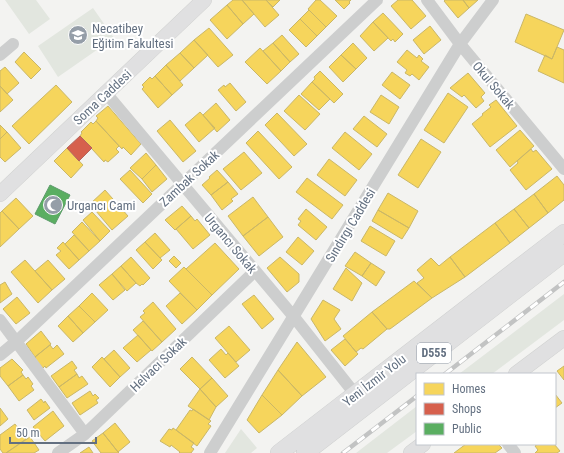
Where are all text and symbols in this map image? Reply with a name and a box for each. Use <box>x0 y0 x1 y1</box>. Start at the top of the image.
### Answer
place label: Necatibey Eğitim Fakultesi <box>92 21 174 51</box>
school or university icon: Necatibey Eğitim Fakultesi <box>67 24 89 46</box>
street label: Okul Sokak <box>470 59 518 112</box>
street label: Soma Caddesi <box>70 67 134 128</box>
street label: Zambak Sokak <box>157 147 222 210</box>
street label: Sındırgı Caddesi <box>323 186 378 265</box>
mosque icon: Urgancı Cami <box>42 194 64 216</box>
place label: Urgancı Cami <box>67 198 136 213</box>
street label: Urgancı Sokak <box>201 210 260 276</box>
street label: Helvacı Sokak <box>127 334 190 395</box>
road number: D555 <box>417 343 451 363</box>
street label: Yeni İzmir Yolu <box>340 351 409 410</box>
legend <box>416 373 556 445</box>
text: Homes <box>452 382 486 396</box>
text: Shops <box>452 402 481 416</box>
scale bar <box>10 419 96 445</box>
text: Public <box>452 422 482 436</box>
text: 50 m <box>16 426 40 440</box>

